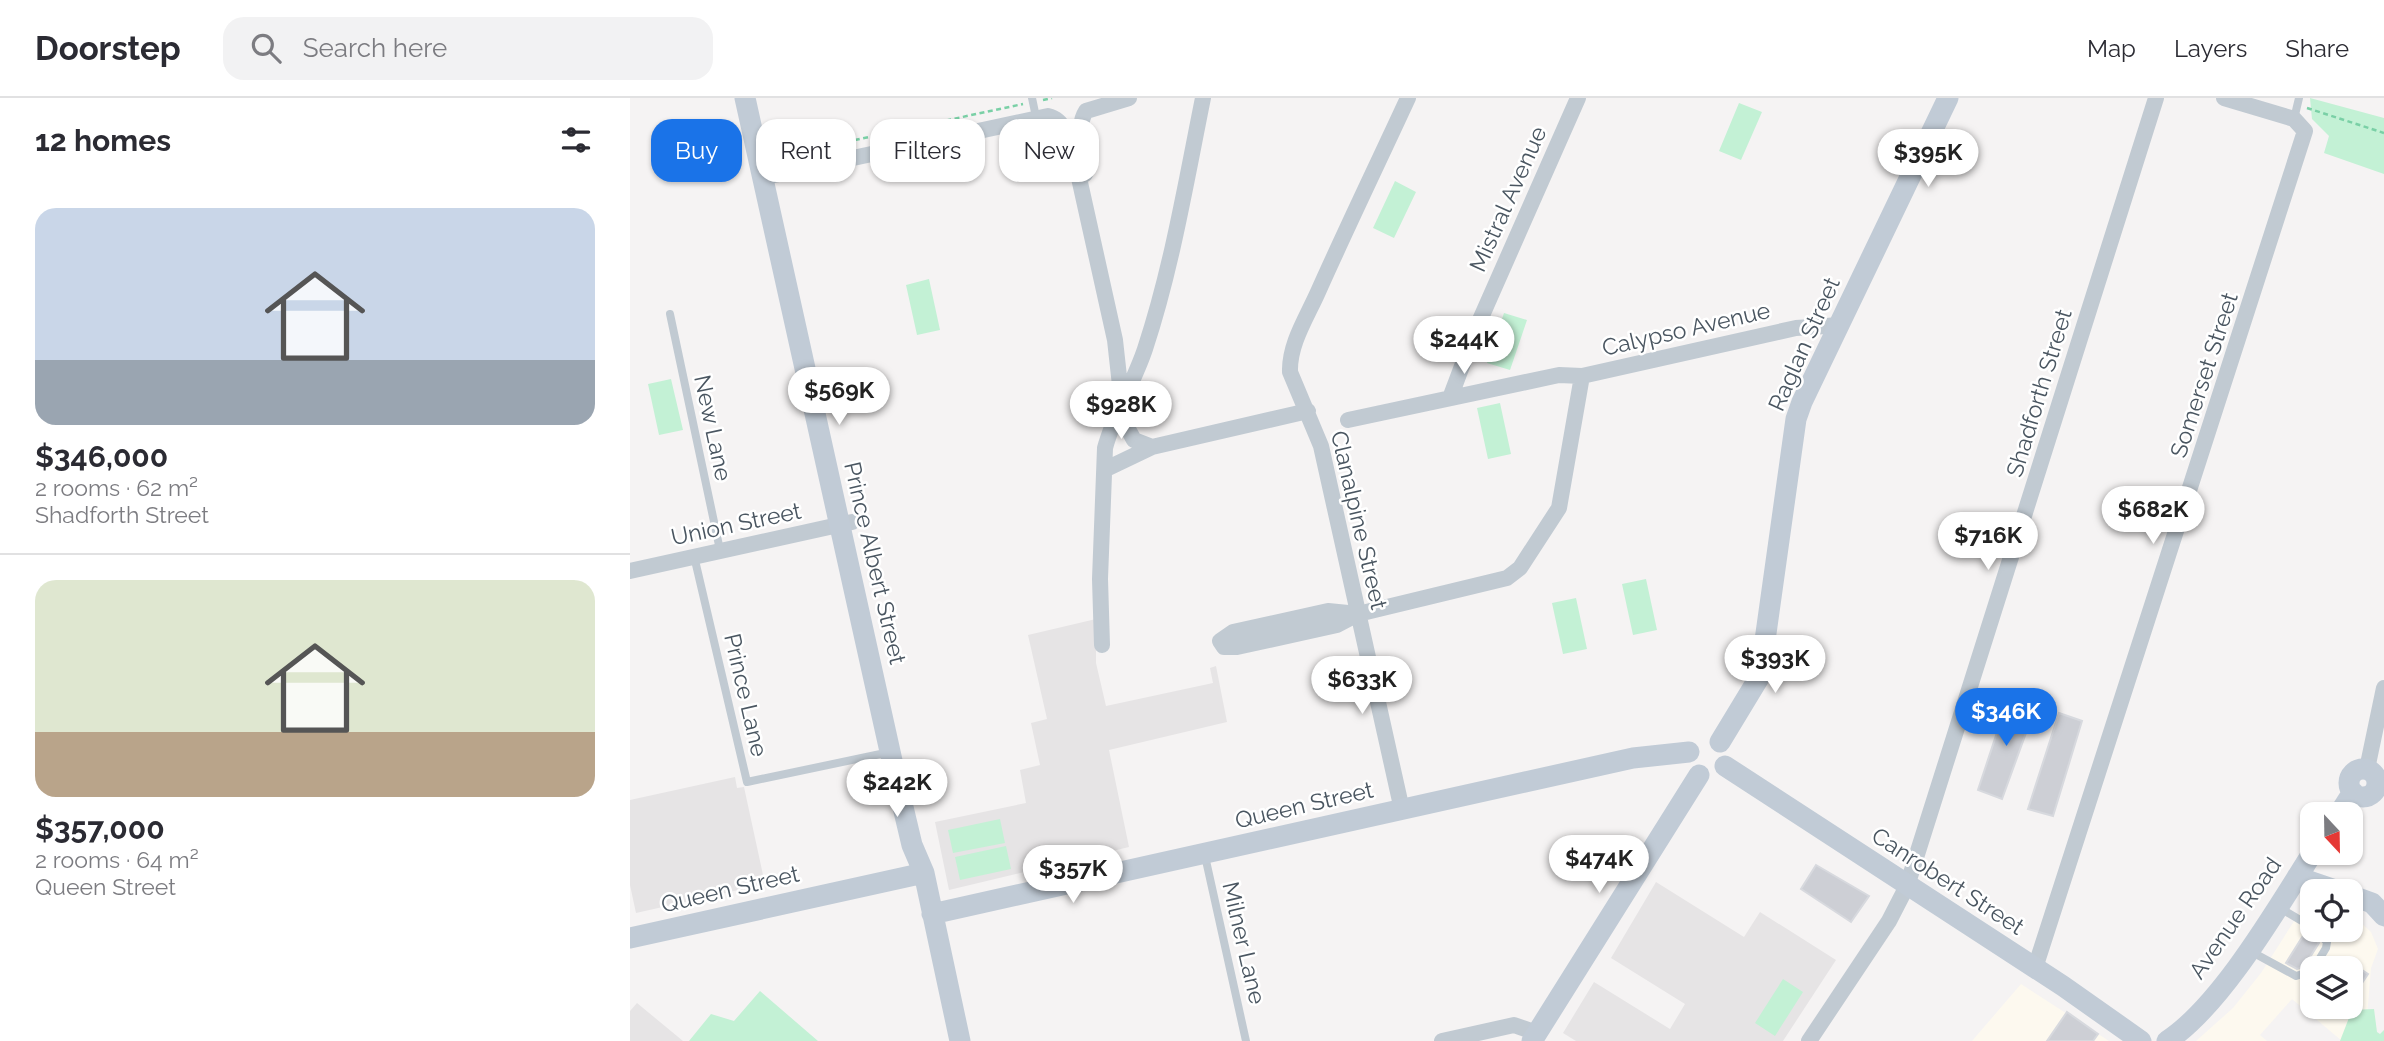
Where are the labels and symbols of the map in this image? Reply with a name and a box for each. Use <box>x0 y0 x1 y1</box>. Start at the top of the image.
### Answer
street label: Mistral Avenue <box>1463 122 1552 276</box>
pin: $395K <box>1879 130 1977 189</box>
street label: Raglan Street <box>1762 273 1845 415</box>
street label: Somerset Street <box>2164 289 2243 461</box>
street label: Calypso Avenue <box>1599 296 1772 361</box>
street label: Shadforth Street <box>2000 305 2077 480</box>
pin: $244K <box>1415 316 1513 376</box>
pin: $569K <box>790 368 888 427</box>
street label: New Lane <box>689 372 738 483</box>
pin: $928K <box>1072 382 1170 441</box>
street label: Clanalpine Street <box>1326 428 1393 612</box>
street label: Prince Albert Street <box>839 459 912 667</box>
pin: $682K <box>2104 486 2202 546</box>
street label: Union Street <box>668 496 804 550</box>
pin: $716K <box>1939 512 2037 572</box>
street label: Prince Lane <box>719 631 774 759</box>
pin: $393K <box>1726 636 1824 695</box>
pin: $633K <box>1313 656 1411 716</box>
pin: $346K <box>1957 688 2055 748</box>
pin: $242K <box>848 760 946 819</box>
street label: Queen Street <box>1232 775 1376 834</box>
north arrow <box>2300 802 2362 864</box>
street label: Canrobert Street <box>1867 821 2030 940</box>
pin: $474K <box>1550 836 1648 895</box>
pin: $357K <box>1024 846 1122 905</box>
street label: Avenue Road <box>2183 852 2286 984</box>
street label: Queen Street <box>658 859 802 918</box>
street label: Milner Lane <box>1217 879 1272 1007</box>

